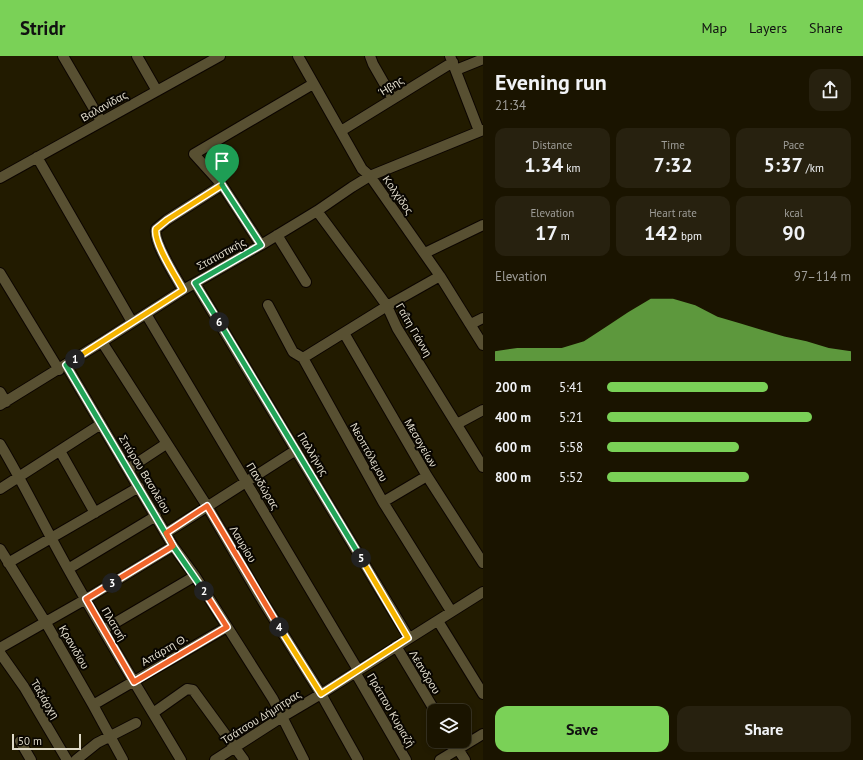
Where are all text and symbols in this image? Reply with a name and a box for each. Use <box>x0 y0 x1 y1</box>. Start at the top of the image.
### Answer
text: Stridr <box>20 16 65 40</box>
text: Map <box>701 19 727 37</box>
text: Layers <box>749 19 787 37</box>
text: Share <box>809 19 843 37</box>
text: Evening run <box>495 68 607 96</box>
button: share <box>809 69 851 111</box>
street label: Ήβης <box>375 73 406 100</box>
street label: Βαλανίδας <box>78 87 130 125</box>
text: 21:34 <box>495 97 526 114</box>
text: Distance <box>532 138 572 152</box>
text: Time <box>661 138 685 152</box>
text: Pace <box>783 138 804 152</box>
pin <box>205 144 239 185</box>
icon: arrive <box>211 150 233 172</box>
text: 1.34 <box>524 152 563 178</box>
text: 7:32 <box>653 152 693 178</box>
text: 5:37 <box>763 152 803 178</box>
text: km <box>563 161 580 175</box>
text: /km <box>803 161 824 175</box>
street label: Κολχίδος <box>380 173 416 217</box>
text: Elevation <box>530 206 574 220</box>
text: Heart rate <box>649 206 697 220</box>
text: kcal <box>784 206 803 220</box>
text: 17 <box>535 220 558 246</box>
text: 142 <box>644 220 678 246</box>
text: 90 <box>782 220 805 246</box>
text: m <box>558 229 570 243</box>
text: bpm <box>678 229 702 243</box>
street label: Στατιστικής <box>194 235 248 273</box>
text: Elevation <box>495 268 547 285</box>
text: 97–114 m <box>794 268 851 285</box>
street label: Γαΐτη Γιάννη <box>393 301 435 359</box>
pin: 6 <box>209 312 229 332</box>
text: 6 <box>216 315 222 329</box>
pin: 1 <box>65 349 85 369</box>
text: 1 <box>72 352 78 366</box>
text: 200 m <box>495 379 531 396</box>
text: 5:41 <box>559 379 583 396</box>
text: 400 m <box>495 409 531 426</box>
text: 5:21 <box>559 409 583 426</box>
street label: Μεσογείων <box>401 416 441 470</box>
street label: Νεοπτόλεμου <box>347 420 391 484</box>
street label: Παλλήνης <box>295 430 331 478</box>
street label: Σπύρου Βασιλείου <box>116 432 174 516</box>
text: 600 m <box>495 439 531 456</box>
text: 5:58 <box>559 439 583 456</box>
street label: Πανδώρας <box>243 460 283 512</box>
text: 800 m <box>495 469 531 486</box>
text: 5:52 <box>559 469 583 486</box>
street label: Λαυρίου <box>227 523 259 565</box>
pin: 5 <box>351 548 371 568</box>
text: 5 <box>358 551 364 565</box>
pin: 3 <box>102 573 122 593</box>
text: 3 <box>109 576 115 590</box>
pin: 2 <box>194 581 214 601</box>
text: 2 <box>201 584 207 598</box>
street label: Πλατσή <box>99 605 129 643</box>
pin: 4 <box>269 617 289 637</box>
text: 4 <box>276 620 282 634</box>
street label: Κρανιδίου <box>56 622 92 672</box>
street label: Απάρτη Θ. <box>138 631 190 669</box>
street label: Λέανδρου <box>406 648 444 696</box>
street label: Πράττου Κυριαζή <box>364 670 418 750</box>
street label: Ταξιάρχη <box>28 677 62 721</box>
street label: Τσάτσου Δήμητρας <box>218 687 304 747</box>
map controls <box>427 704 471 748</box>
button: layers <box>427 704 471 748</box>
button: Save <box>495 706 669 752</box>
button: Share <box>677 706 851 752</box>
scale bar <box>12 732 81 751</box>
text: 50 m <box>18 734 42 748</box>

